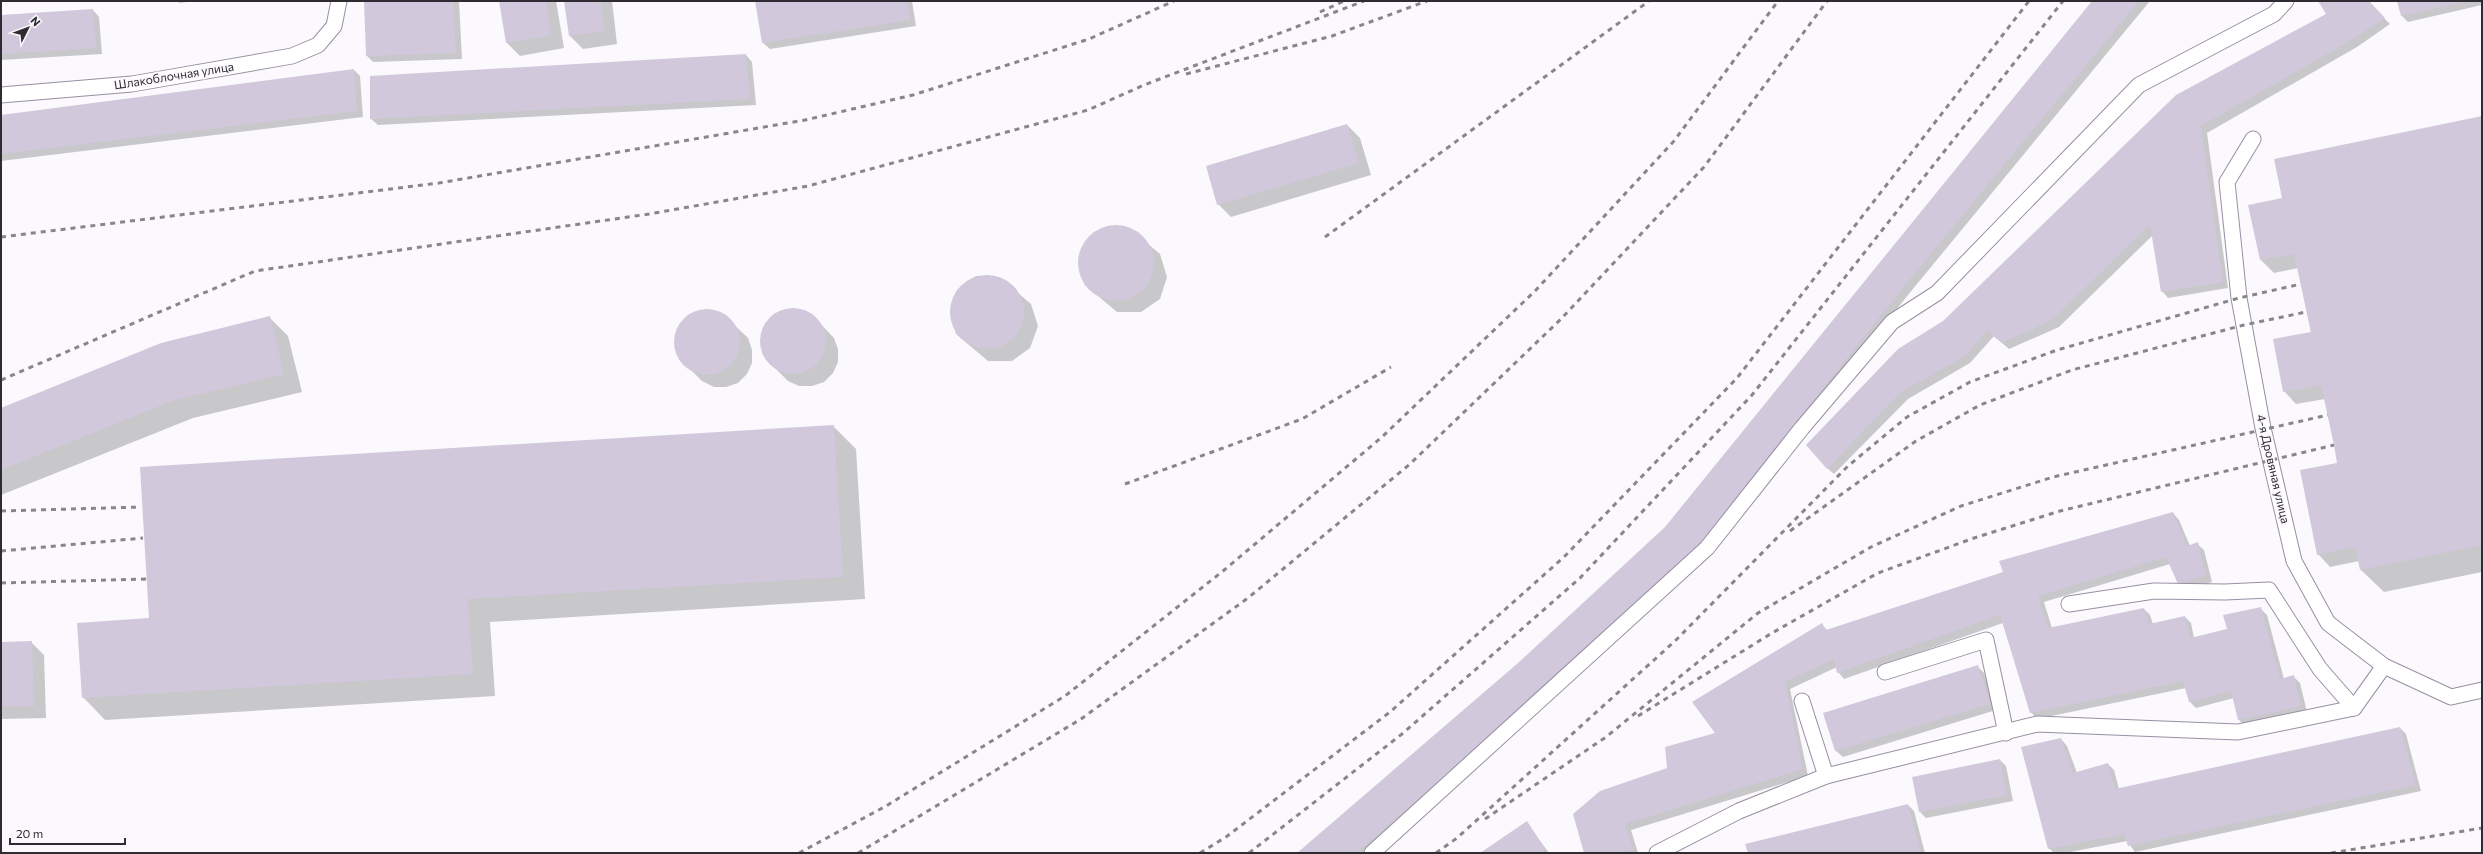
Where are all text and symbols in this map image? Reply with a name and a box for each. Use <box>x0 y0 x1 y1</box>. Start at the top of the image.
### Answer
north arrow <box>8 8 48 48</box>
text: N <box>28 14 43 28</box>
street label: Шлакоблочная улица <box>113 59 235 91</box>
street label: 4-я Дровяная улица <box>2255 413 2293 525</box>
scale bar <box>10 820 125 846</box>
text: 20 m <box>16 826 43 840</box>

